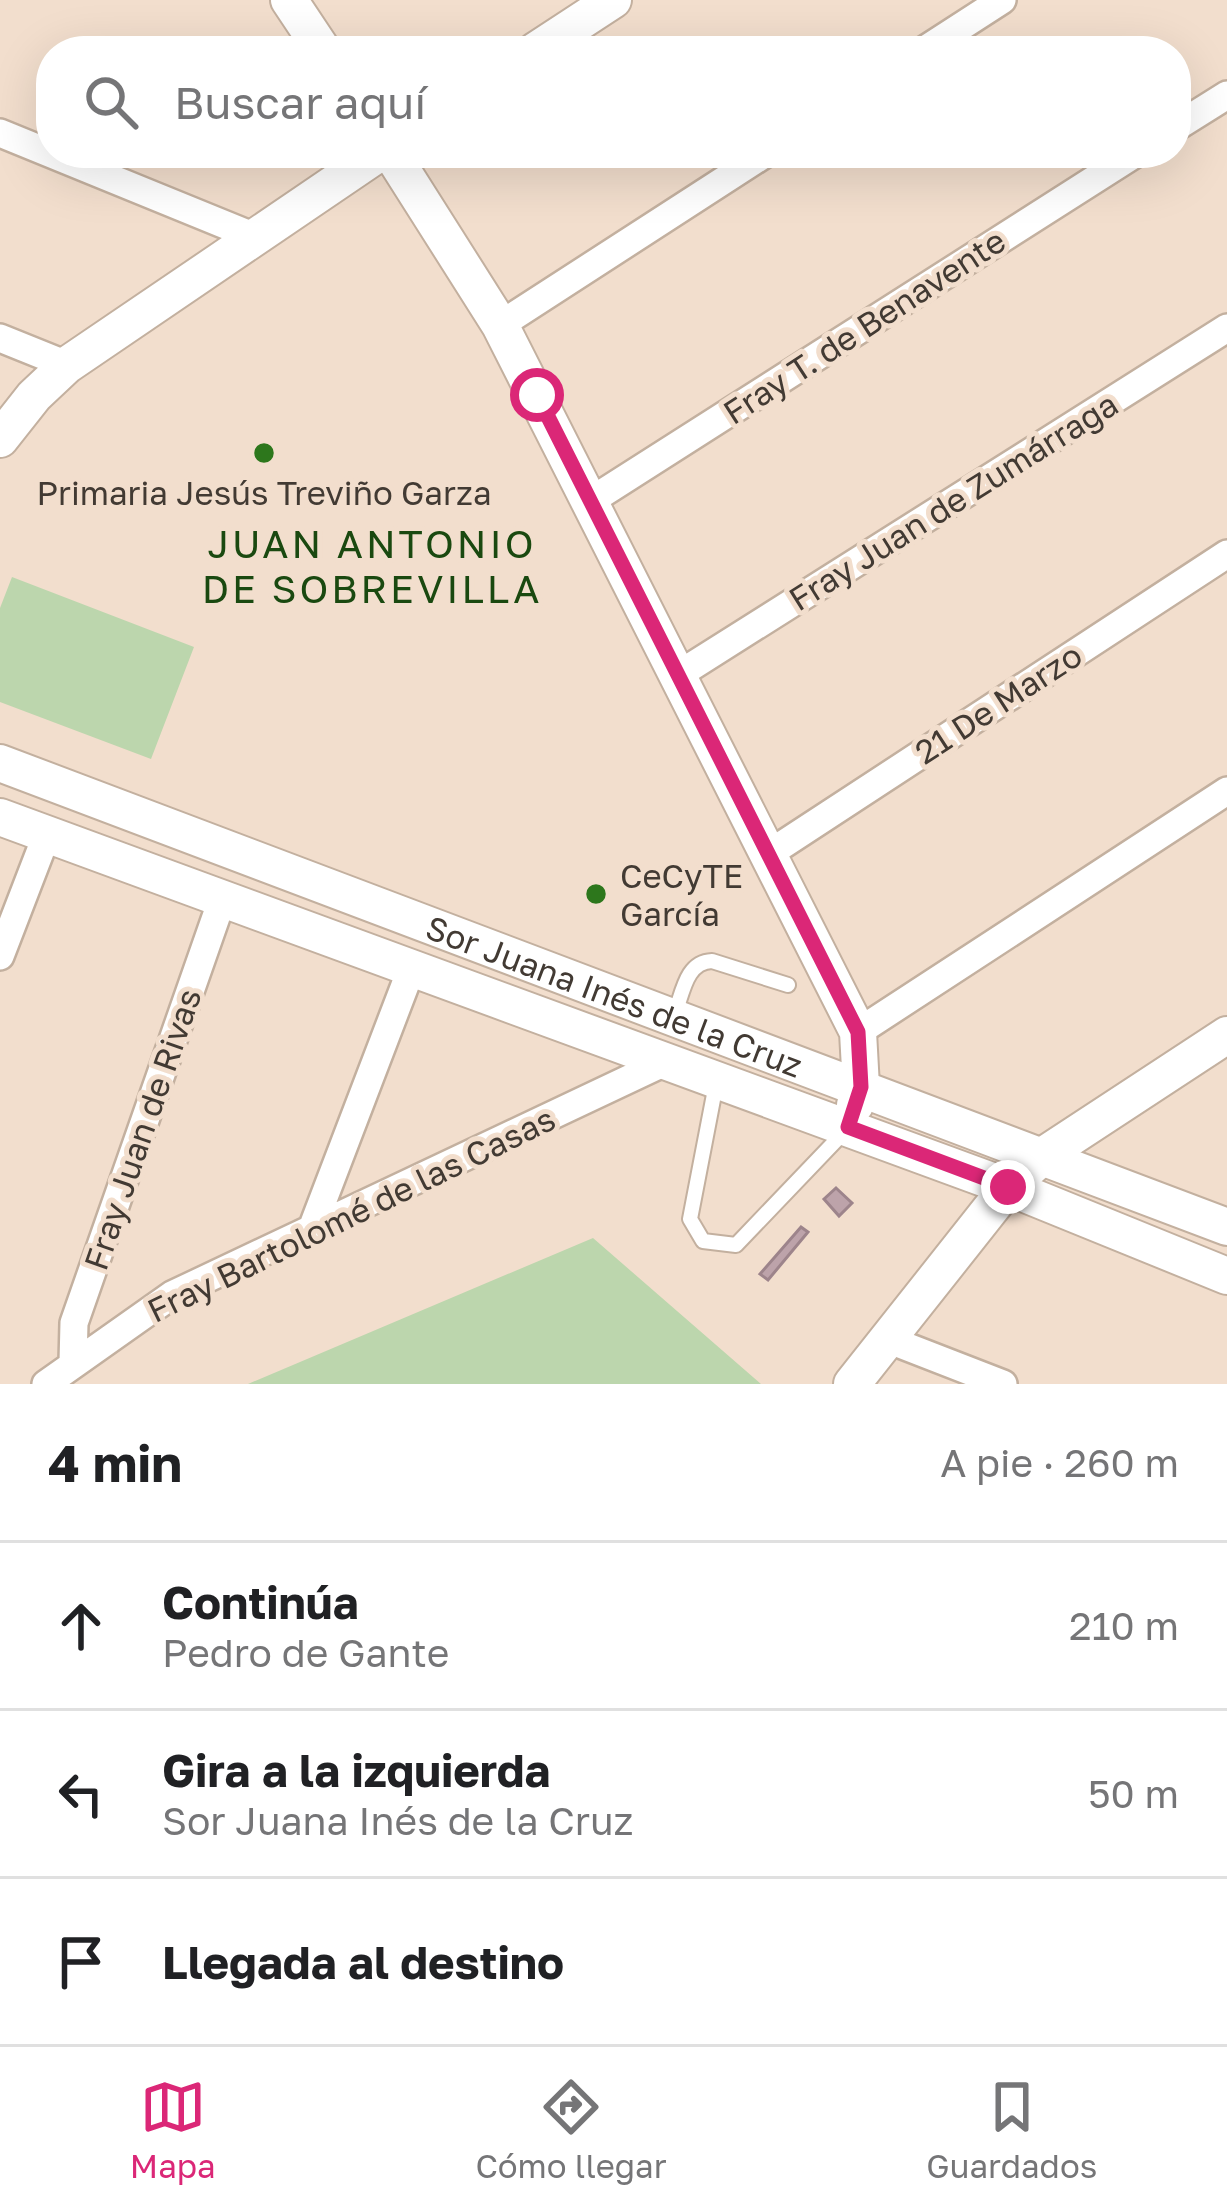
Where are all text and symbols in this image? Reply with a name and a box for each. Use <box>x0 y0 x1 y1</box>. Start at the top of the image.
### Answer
search box <box>36 36 1191 168</box>
icon: search <box>78 69 144 135</box>
text: Buscar aquí <box>174 75 426 129</box>
street label: Fray T. de Benavente <box>716 220 1012 432</box>
route start <box>510 368 564 422</box>
street label: Fray Juan de Zumárraga <box>782 384 1124 618</box>
marker: Primaria Jesús Treviño Garza <box>251 440 277 466</box>
place label: Primaria Jesús Treviño Garza <box>36 473 492 512</box>
district label: JUAN ANTONIO DE SOBREVILLA <box>202 520 542 612</box>
street label: 21 De Marzo <box>907 635 1089 771</box>
place label: CeCyTE García <box>620 856 743 933</box>
marker: CeCyTE García <box>583 881 609 907</box>
street label: Sor Juana Inés de la Cruz <box>421 907 808 1084</box>
street label: Fray Juan de Rivas <box>76 983 208 1275</box>
street label: Fray Bartolomé de las Casas <box>141 1098 561 1330</box>
route end <box>981 1160 1035 1214</box>
text: 4 min <box>48 1432 182 1493</box>
text: A pie · 260 m <box>940 1439 1179 1486</box>
text: Continúa <box>162 1575 359 1629</box>
icon: ahead <box>48 1593 114 1659</box>
text: 210 m <box>1069 1602 1179 1649</box>
text: Pedro de Gante <box>162 1629 449 1676</box>
text: Gira a la izquierda <box>162 1743 550 1797</box>
icon: left <box>48 1761 114 1827</box>
text: 50 m <box>1088 1770 1179 1817</box>
text: Sor Juana Inés de la Cruz <box>162 1797 633 1844</box>
icon: arrive <box>48 1929 114 1995</box>
text: Llegada al destino <box>162 1935 564 1989</box>
tab: Mapa <box>130 2074 216 2185</box>
tab: Cómo llegar <box>475 2074 667 2185</box>
tab: Guardados <box>926 2074 1097 2185</box>

